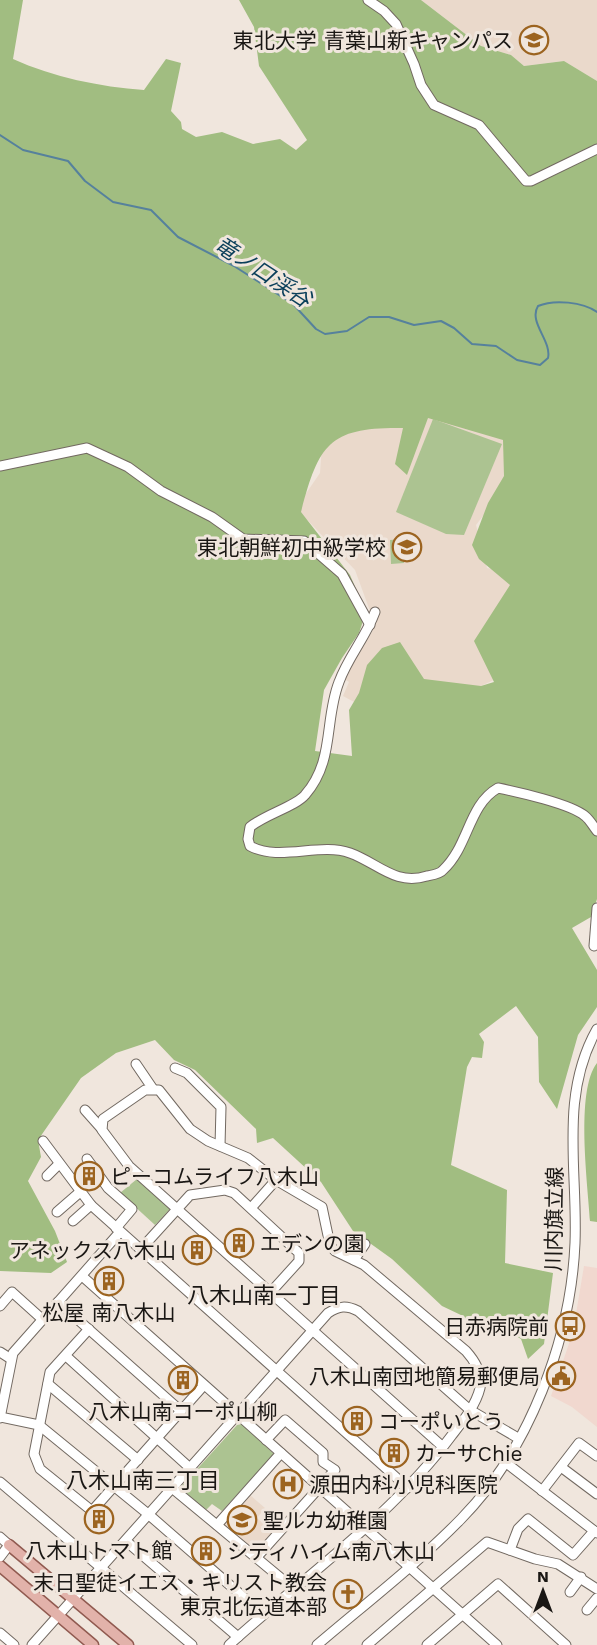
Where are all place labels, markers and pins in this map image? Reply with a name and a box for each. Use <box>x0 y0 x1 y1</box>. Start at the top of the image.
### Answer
school or university icon: 東北大学 青葉山新キャンパス <box>518 24 550 56</box>
place label: 東北大学 青葉山新キャンパス <box>233 28 513 53</box>
school or university icon: 東北朝鮮初中級学校 <box>391 531 423 563</box>
place label: 東北朝鮮初中級学校 <box>197 535 386 560</box>
building icon: ピーコムライフ八木山 <box>73 1160 105 1192</box>
place label: ピーコムライフ八木山 <box>110 1164 319 1189</box>
building icon: エデンの園 <box>223 1227 255 1259</box>
place label: エデンの園 <box>260 1231 365 1256</box>
building icon: アネックス八木山 <box>181 1234 213 1266</box>
place label: アネックス八木山 <box>9 1238 176 1263</box>
building icon: 松屋 南八木山 <box>93 1265 125 1297</box>
place label: 松屋 南八木山 <box>42 1300 176 1325</box>
bus stop icon: 日赤病院前 <box>554 1310 586 1342</box>
place label: 日赤病院前 <box>444 1314 549 1339</box>
public building icon: 八木山南団地簡易郵便局 <box>545 1360 577 1392</box>
building icon: 八木山南コーポ山柳 <box>167 1364 199 1396</box>
place label: 八木山南団地簡易郵便局 <box>309 1364 540 1389</box>
place label: 八木山南コーポ山柳 <box>89 1399 278 1424</box>
building icon: コーポいとう <box>341 1405 373 1437</box>
place label: コーポいとう <box>378 1409 504 1434</box>
building icon: カーサChie <box>378 1437 410 1469</box>
place label: カーサChie <box>415 1441 523 1466</box>
hospital icon: 源田内科小児科医院 <box>272 1468 304 1500</box>
place label: 源田内科小児科医院 <box>309 1472 498 1497</box>
building icon: 八木山トマト館 <box>83 1503 115 1535</box>
school or university icon: 聖ルカ幼稚園 <box>226 1504 258 1536</box>
place label: 聖ルカ幼稚園 <box>263 1508 388 1533</box>
building icon: シティハイム南八木山 <box>190 1535 222 1567</box>
place label: 八木山トマト館 <box>26 1538 173 1563</box>
place label: シティハイム南八木山 <box>227 1539 435 1564</box>
place label: 末日聖徒イエス・キリスト教会 東京北伝道本部 <box>33 1570 327 1619</box>
church icon: 末日聖徒イエス・キリスト教会 東京北伝道本部 <box>332 1578 364 1610</box>

